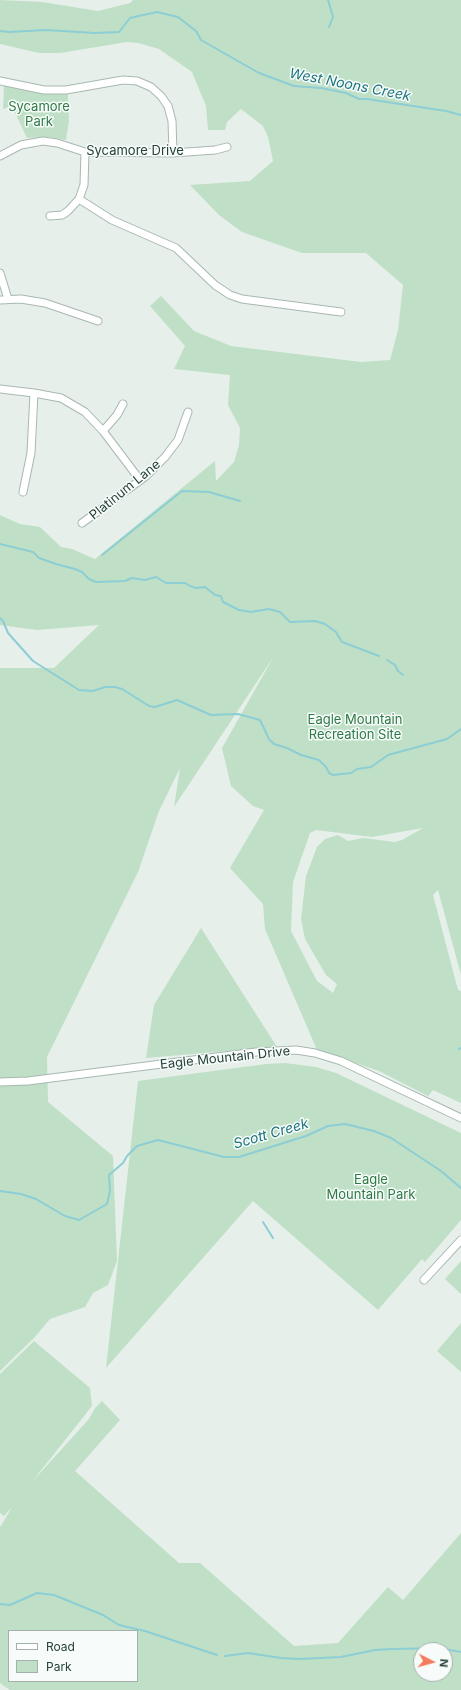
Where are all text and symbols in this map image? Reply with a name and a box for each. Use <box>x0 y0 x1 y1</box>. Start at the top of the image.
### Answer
water label: West Noons Creek <box>288 65 412 105</box>
park label: Sycamore Park <box>8 99 70 130</box>
street label: Sycamore Drive <box>86 143 184 159</box>
street label: Platinum Lane <box>86 457 164 523</box>
park label: Eagle Mountain Recreation Site <box>308 712 402 743</box>
street label: Eagle Mountain Drive <box>159 1043 291 1073</box>
water label: Scott Creek <box>232 1115 310 1153</box>
park label: Eagle Mountain Park <box>327 1172 415 1203</box>
legend <box>8 1630 138 1682</box>
text: Road <box>46 1639 75 1654</box>
north arrow <box>413 1642 453 1682</box>
text: N <box>437 1658 451 1668</box>
text: Park <box>46 1659 72 1674</box>

